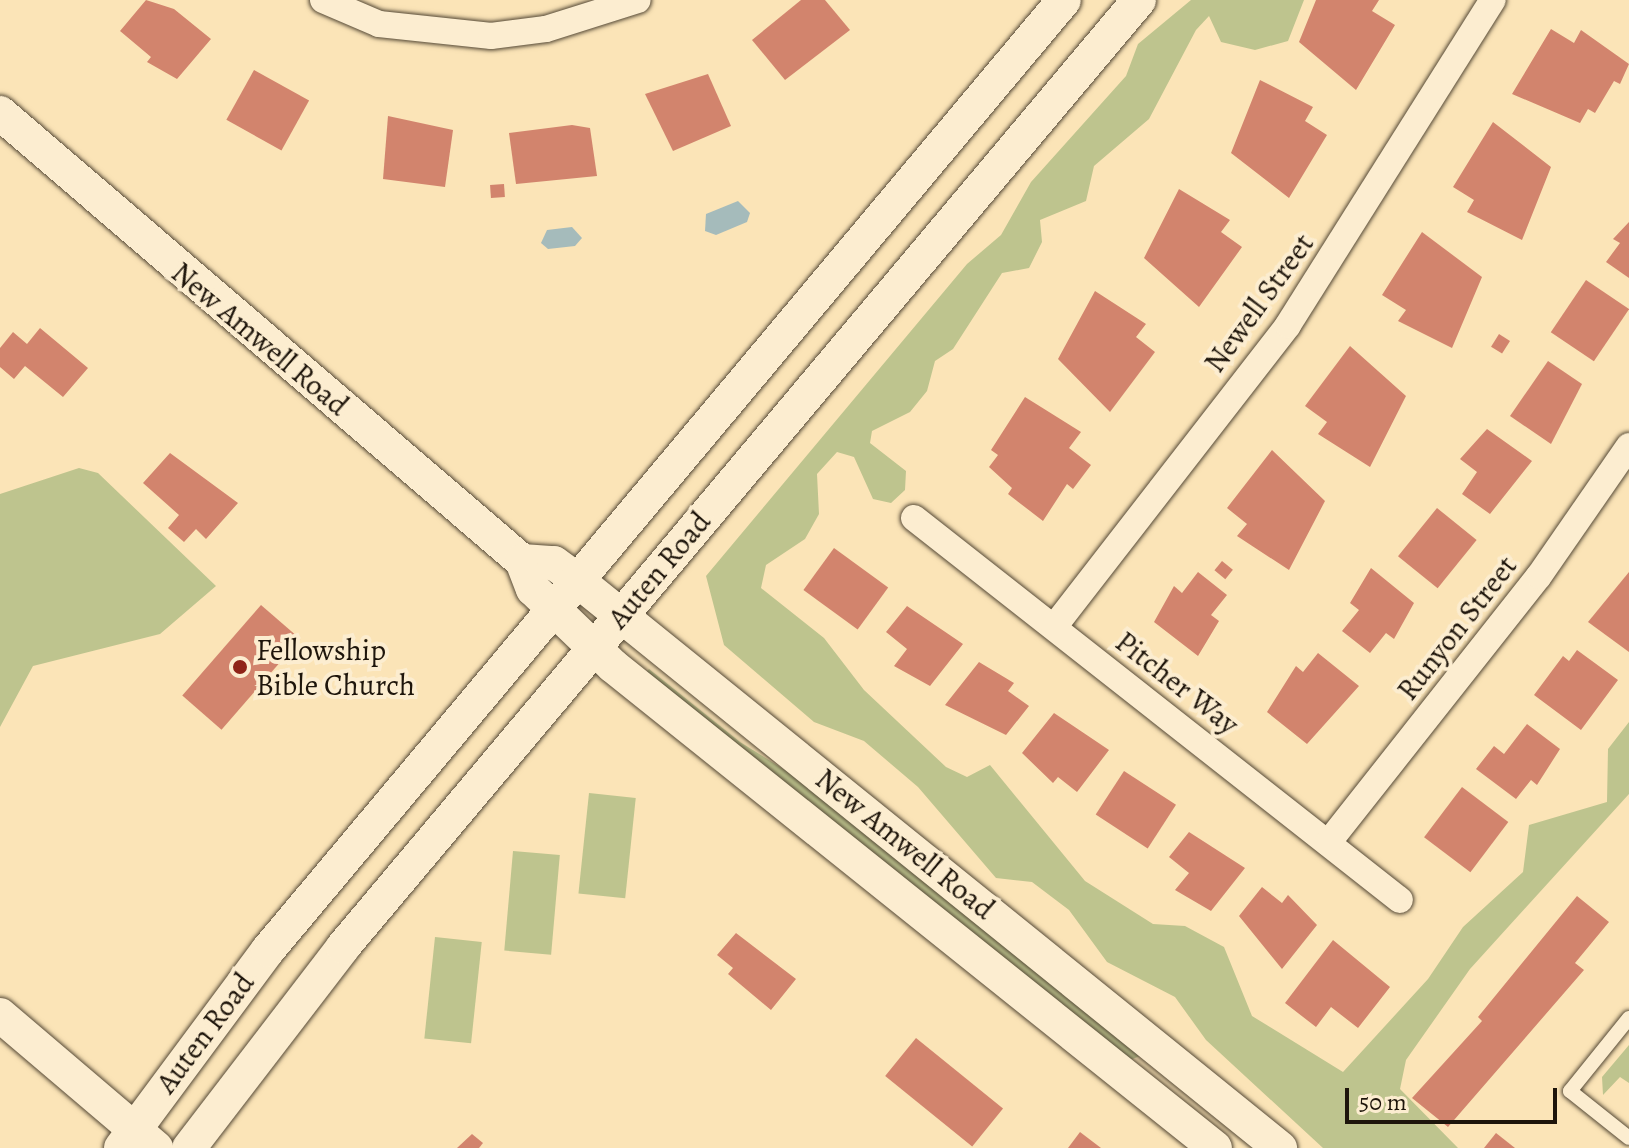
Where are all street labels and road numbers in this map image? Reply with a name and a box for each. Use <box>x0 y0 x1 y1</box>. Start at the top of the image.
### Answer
street label: Newell Street <box>1197 227 1321 379</box>
street label: New Amwell Road <box>164 255 356 423</box>
street label: Auten Road <box>600 504 718 636</box>
street label: Runyon Street <box>1389 549 1525 707</box>
street label: Pitcher Way <box>1108 624 1246 742</box>
street label: New Amwell Road <box>808 761 1002 927</box>
street label: Auten Road <box>148 966 262 1100</box>

